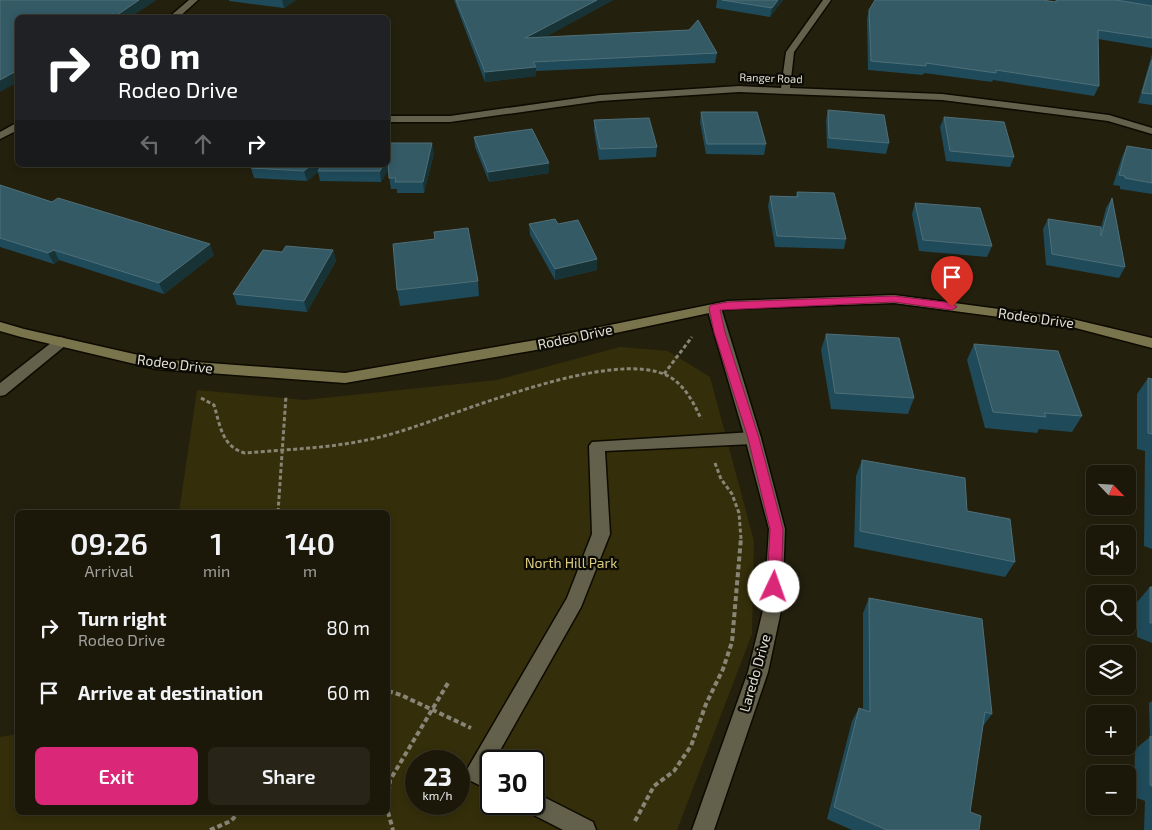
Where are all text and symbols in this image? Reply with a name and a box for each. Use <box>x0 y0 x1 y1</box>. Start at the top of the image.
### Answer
text: 80 m <box>118 34 200 76</box>
icon: right <box>35 35 100 100</box>
street label: Ranger Road <box>739 70 803 85</box>
text: Rodeo Drive <box>118 76 238 102</box>
icon: left <box>136 130 164 158</box>
icon: ahead <box>189 130 217 158</box>
icon: right <box>242 130 270 158</box>
pin <box>931 256 973 307</box>
icon: arrive <box>938 263 966 291</box>
street label: Rodeo Drive <box>997 304 1075 331</box>
street label: Rodeo Drive <box>536 320 614 353</box>
street label: Rodeo Drive <box>136 350 214 377</box>
north arrow <box>1086 465 1136 515</box>
map controls <box>1086 465 1136 815</box>
text: 09:26 <box>70 525 148 561</box>
text: 1 <box>210 525 223 561</box>
text: 140 <box>285 525 335 561</box>
button: sound <box>1086 525 1136 575</box>
park label: North Hill Park <box>525 554 617 571</box>
position arrow <box>747 560 799 612</box>
text: Arrival <box>85 561 133 580</box>
text: min <box>203 561 230 580</box>
text: m <box>303 561 317 580</box>
button: search <box>1086 585 1136 635</box>
text: Turn right <box>78 607 166 630</box>
icon: right <box>35 614 63 642</box>
text: 80 m <box>326 616 370 639</box>
text: Rodeo Drive <box>78 630 165 649</box>
street label: Laredo Drive <box>735 632 774 714</box>
button: layers <box>1086 645 1136 695</box>
icon: arrive <box>35 679 63 707</box>
text: Arrive at destination <box>78 681 263 704</box>
text: 60 m <box>327 681 370 704</box>
button: + <box>1086 705 1136 755</box>
button: Exit <box>35 747 198 805</box>
button: Share <box>208 747 370 805</box>
speed limit sign: 30 <box>480 750 545 815</box>
text: 23 <box>423 761 452 791</box>
button: − <box>1086 765 1136 815</box>
text: km/h <box>423 788 452 802</box>

